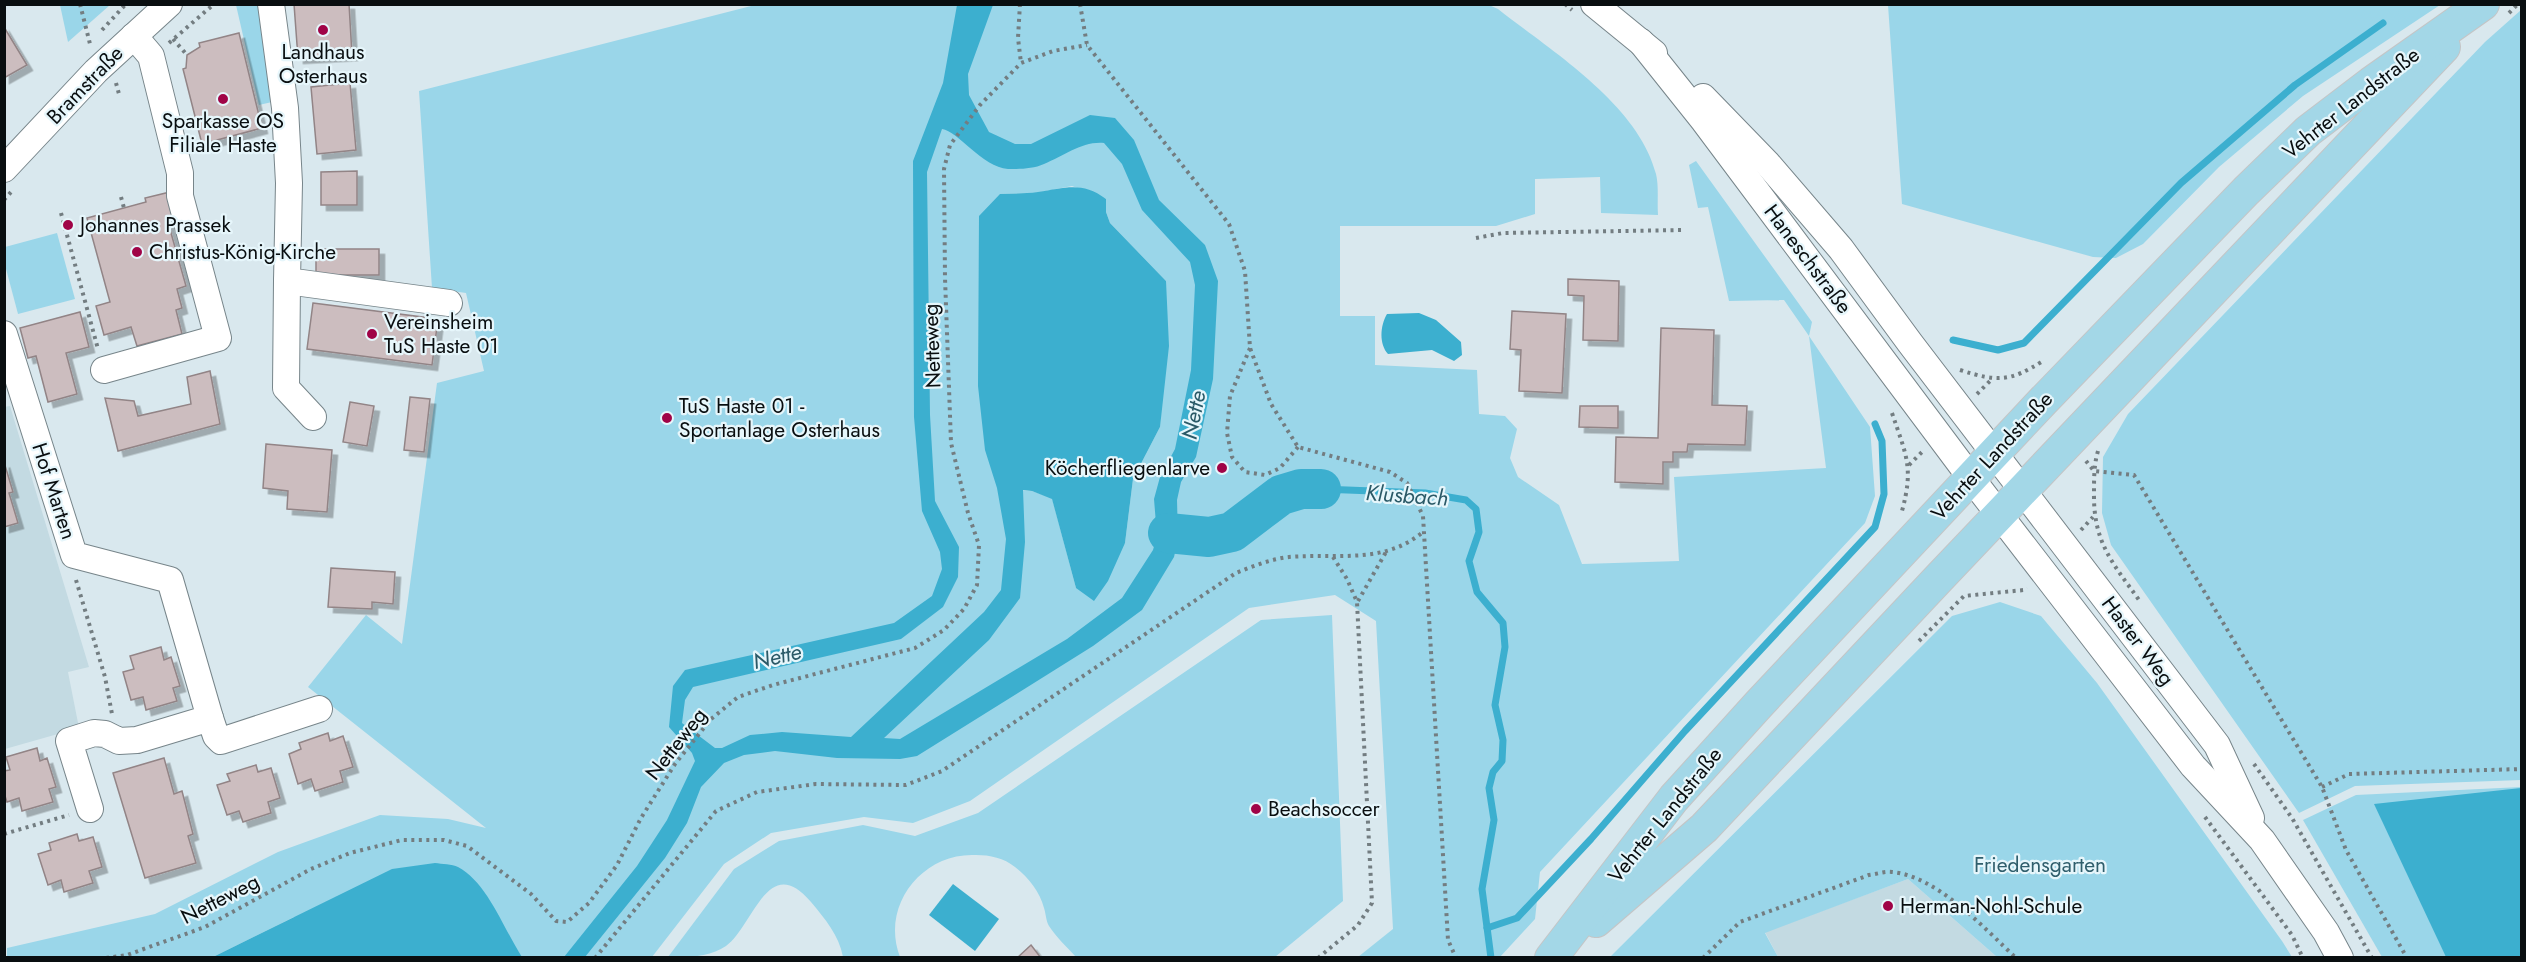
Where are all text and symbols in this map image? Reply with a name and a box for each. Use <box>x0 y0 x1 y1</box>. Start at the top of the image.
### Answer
marker: Landhaus Osterhaus <box>316 23 330 37</box>
place label: Landhaus Osterhaus <box>279 37 367 91</box>
street label: Bramstraße <box>40 39 130 131</box>
street label: Vehrter Landstraße <box>2276 40 2426 166</box>
marker: Sparkasse OS Filiale Haste <box>216 92 230 106</box>
place label: Sparkasse OS Filiale Haste <box>162 106 284 160</box>
street label: Haneschstraße <box>1757 198 1859 320</box>
place label: Johannes Prassek <box>77 210 231 240</box>
marker: Johannes Prassek <box>61 218 75 232</box>
place label: Christus-König-Kirche <box>149 237 336 267</box>
marker: Christus-König-Kirche <box>130 245 144 259</box>
street label: Netteweg <box>916 303 948 389</box>
place label: Vereinsheim TuS Haste 01 <box>384 307 499 361</box>
marker: Vereinsheim TuS Haste 01 <box>365 327 379 341</box>
street label: Vehrter Landstraße <box>1924 385 2060 527</box>
water label: Nette <box>1173 388 1213 442</box>
place label: TuS Haste 01 - Sportanlage Osterhaus <box>679 391 880 445</box>
marker: TuS Haste 01 - Sportanlage Osterhaus <box>660 411 674 425</box>
street label: Hof Marten <box>24 439 84 543</box>
place label: Köcherfliegenlarve <box>1045 453 1210 483</box>
marker: Köcherfliegenlarve <box>1215 461 1229 475</box>
water label: Klusbach <box>1365 476 1449 514</box>
street label: Haster Weg <box>2094 590 2182 692</box>
water label: Nette <box>750 635 804 677</box>
street label: Netteweg <box>638 702 714 786</box>
street label: Vehrter Landstraße <box>1601 741 1729 889</box>
place label: Beachsoccer <box>1268 794 1381 824</box>
marker: Beachsoccer <box>1249 802 1263 816</box>
park label: Friedensgarten <box>1974 850 2106 880</box>
street label: Netteweg <box>176 866 264 932</box>
place label: Herman-Nohl-Schule <box>1900 891 2082 921</box>
marker: Herman-Nohl-Schule <box>1881 899 1895 913</box>

